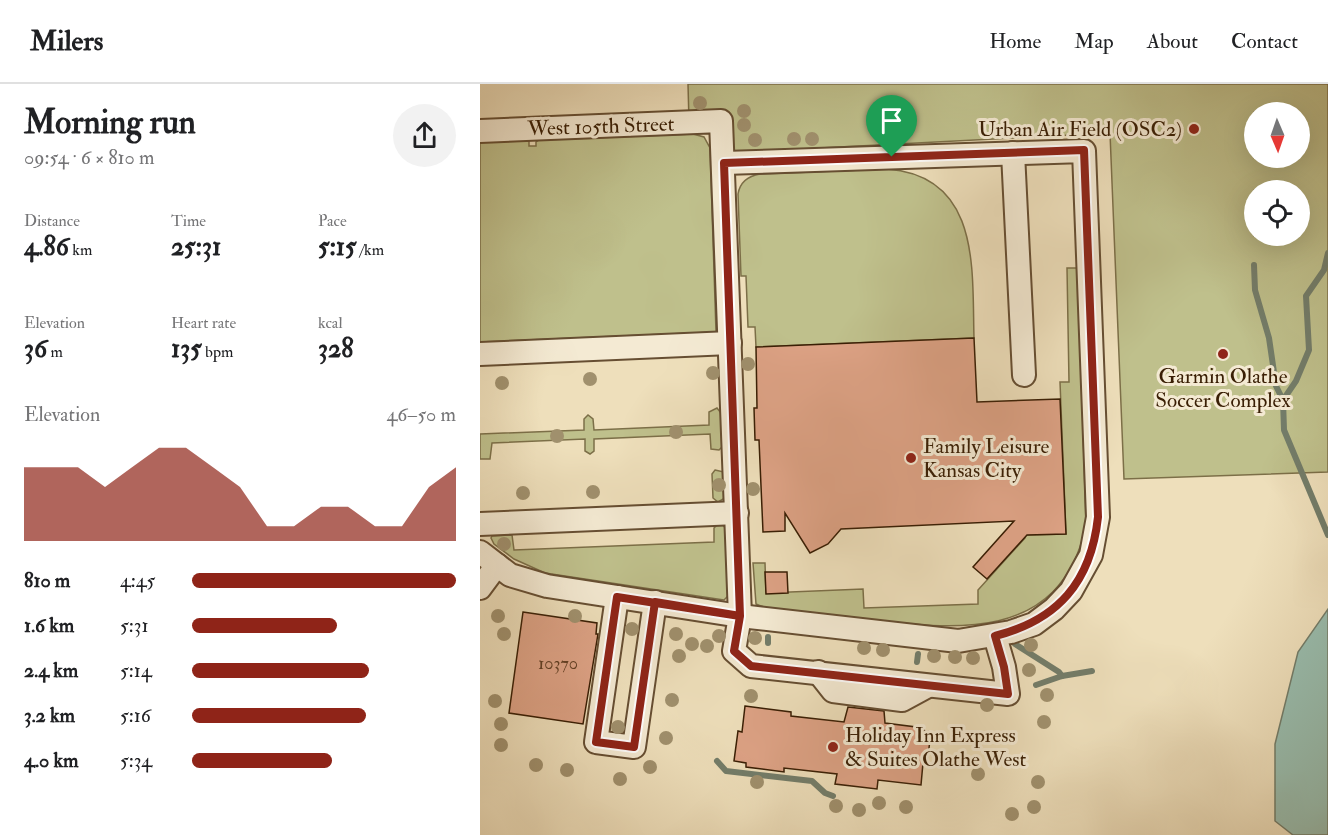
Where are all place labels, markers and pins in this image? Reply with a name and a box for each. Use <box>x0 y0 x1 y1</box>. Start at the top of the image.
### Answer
pin <box>866 95 917 157</box>
place label: Urban Air Field (OSC2) <box>978 116 1182 143</box>
marker: Urban Air Field (OSC2) <box>1187 122 1201 136</box>
marker: Garmin Olathe Soccer Complex <box>1216 347 1230 361</box>
place label: Garmin Olathe Soccer Complex <box>1155 363 1291 414</box>
place label: Family Leisure Kansas City <box>923 433 1049 484</box>
marker: Family Leisure Kansas City <box>904 451 918 465</box>
place label: Holiday Inn Express & Suites Olathe West <box>845 722 1027 773</box>
marker: Holiday Inn Express & Suites Olathe West <box>826 740 840 754</box>

